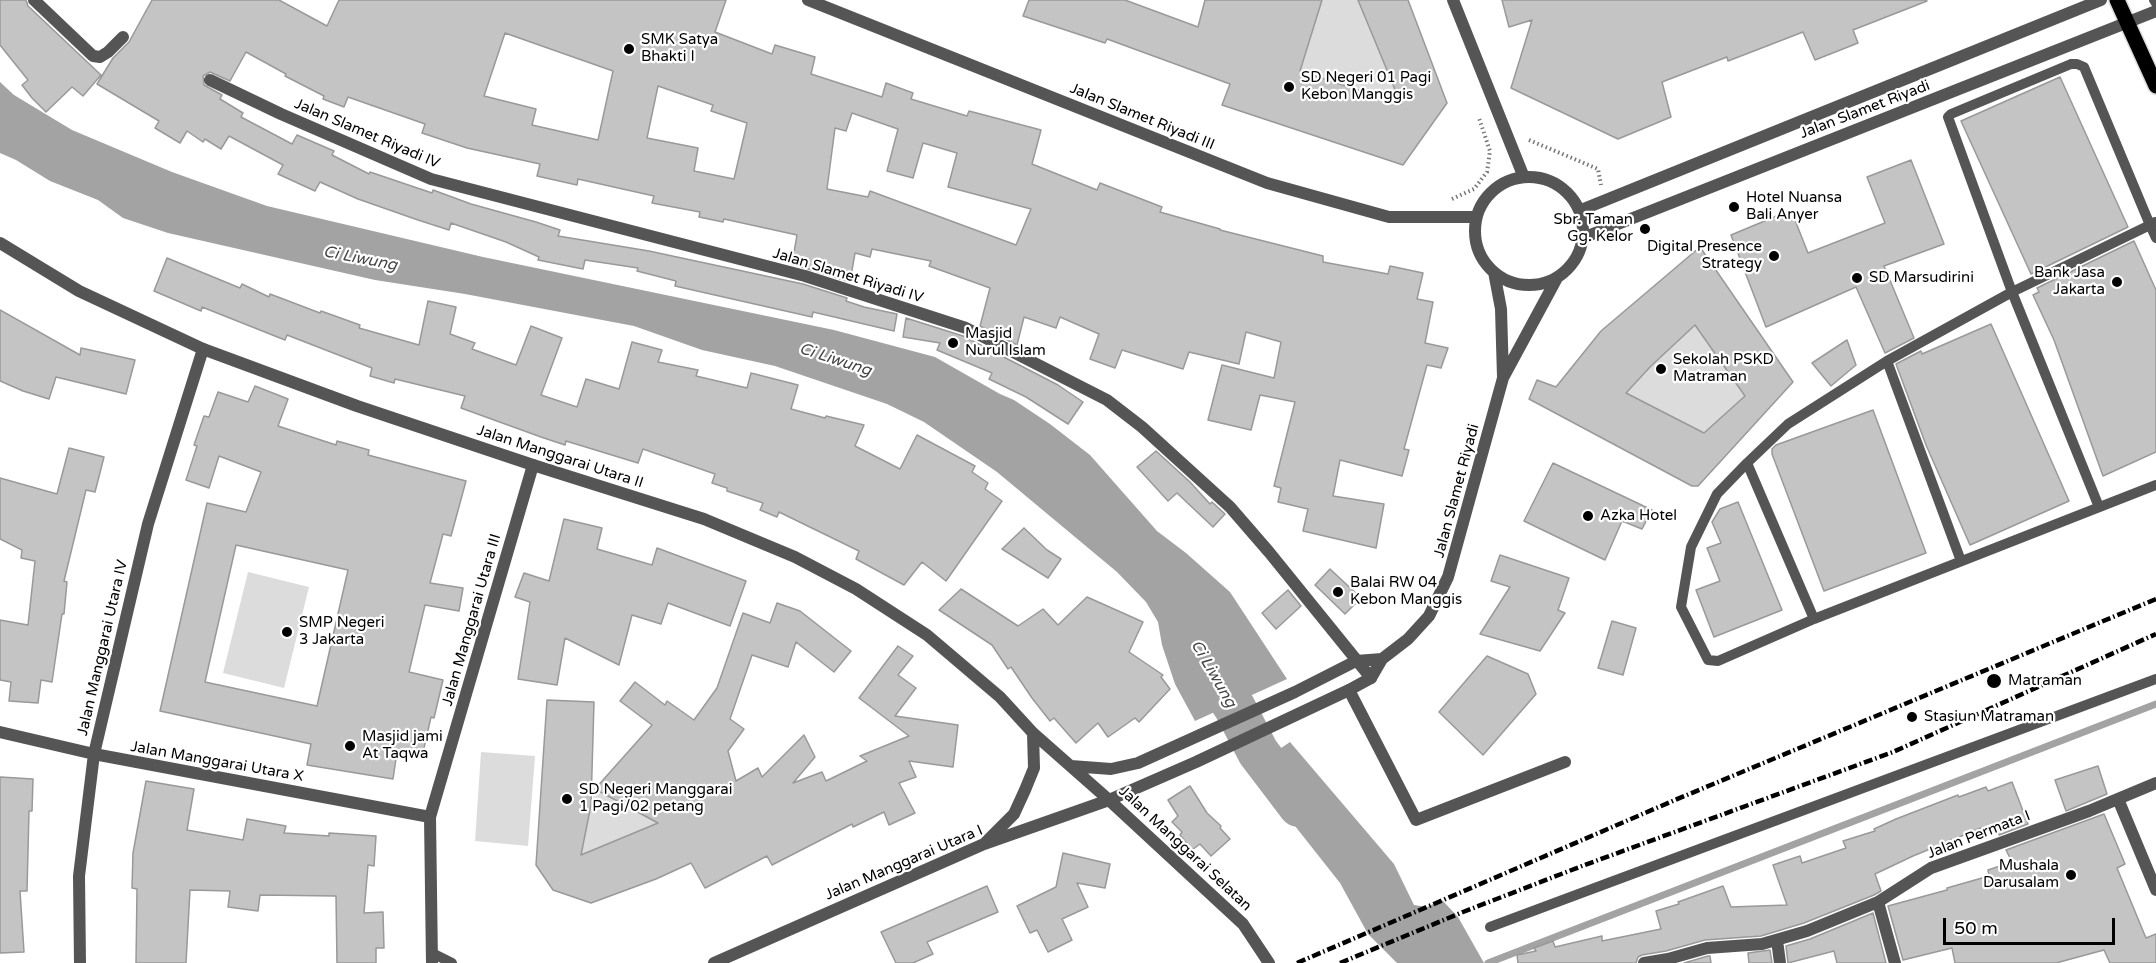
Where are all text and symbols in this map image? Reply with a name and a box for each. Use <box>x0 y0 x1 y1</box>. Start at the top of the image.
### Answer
place label: SMK Satya Bhakti I <box>641 31 718 66</box>
marker: SMK Satya Bhakti I <box>622 42 636 56</box>
place label: SD Negeri 01 Pagi Kebon Manggis <box>1301 69 1431 104</box>
street label: Jalan Slamet Riyadi <box>1797 77 1933 143</box>
street label: Jalan Slamet Riyadi III <box>1067 80 1217 154</box>
marker: SD Negeri 01 Pagi Kebon Manggis <box>1282 80 1296 94</box>
street label: Jalan Slamet Riyadi IV <box>292 95 442 173</box>
place label: Hotel Nuansa Bali Anyer <box>1746 189 1842 224</box>
marker: Hotel Nuansa Bali Anyer <box>1727 200 1741 214</box>
place label: Sbr. Taman Gg. Kelor <box>1554 211 1633 246</box>
marker: Sbr. Taman Gg. Kelor <box>1638 222 1652 236</box>
place label: Digital Presence Strategy <box>1647 238 1762 273</box>
water label: Ci Liwung <box>321 242 399 276</box>
street label: Jalan Slamet Riyadi IV <box>771 245 925 307</box>
marker: Digital Presence Strategy <box>1767 249 1781 263</box>
place label: Bank Jasa Jakarta <box>2034 264 2105 299</box>
place label: SD Marsudirini <box>1869 269 1974 287</box>
marker: SD Marsudirini <box>1850 271 1864 285</box>
marker: Bank Jasa Jakarta <box>2110 275 2124 289</box>
place label: Masjid Nurul Islam <box>965 325 1046 360</box>
marker: Masjid Nurul Islam <box>946 336 960 350</box>
water label: Ci Liwung <box>797 339 873 381</box>
place label: Sekolah PSKD Matraman <box>1673 351 1774 386</box>
marker: Sekolah PSKD Matraman <box>1654 362 1668 376</box>
street label: Jalan Manggarai Utara II <box>475 422 645 492</box>
street label: Jalan Slamet Riyadi <box>1430 422 1484 560</box>
place label: Azka Hotel <box>1600 507 1677 525</box>
marker: Azka Hotel <box>1581 509 1595 523</box>
street label: Jalan Manggarai Utara III <box>439 532 505 708</box>
street label: Jalan Manggarai Utara IV <box>74 558 132 738</box>
place label: Balai RW 04 Kebon Manggis <box>1350 574 1462 609</box>
marker: Balai RW 04 Kebon Manggis <box>1331 585 1345 599</box>
place label: SMP Negeri 3 Jakarta <box>299 614 384 649</box>
marker: SMP Negeri 3 Jakarta <box>280 625 294 639</box>
water label: Ci Liwung <box>1186 637 1240 711</box>
marker: Matraman <box>1985 672 2003 690</box>
place label: Matraman <box>2008 672 2082 690</box>
place label: Stasiun Matraman <box>1924 708 2054 726</box>
marker: Stasiun Matraman <box>1905 710 1919 724</box>
place label: Masjid jami At Taqwa <box>362 728 443 763</box>
street label: Jalan Manggarai Utara X <box>129 738 305 786</box>
marker: Masjid jami At Taqwa <box>343 739 357 753</box>
place label: SD Negeri Manggarai 1 Pagi/02 petang <box>579 781 732 816</box>
street label: Jalan Manggarai Selatan <box>1115 783 1255 915</box>
marker: SD Negeri Manggarai 1 Pagi/02 petang <box>560 792 574 806</box>
street label: Jalan Permata I <box>1925 807 2033 863</box>
street label: Jalan Manggarai Utara I <box>822 822 986 904</box>
place label: Mushala Darusalam <box>1983 857 2059 892</box>
marker: Mushala Darusalam <box>2064 868 2078 882</box>
scale bar <box>1946 906 2118 944</box>
text: 50 m <box>1954 917 1998 939</box>

